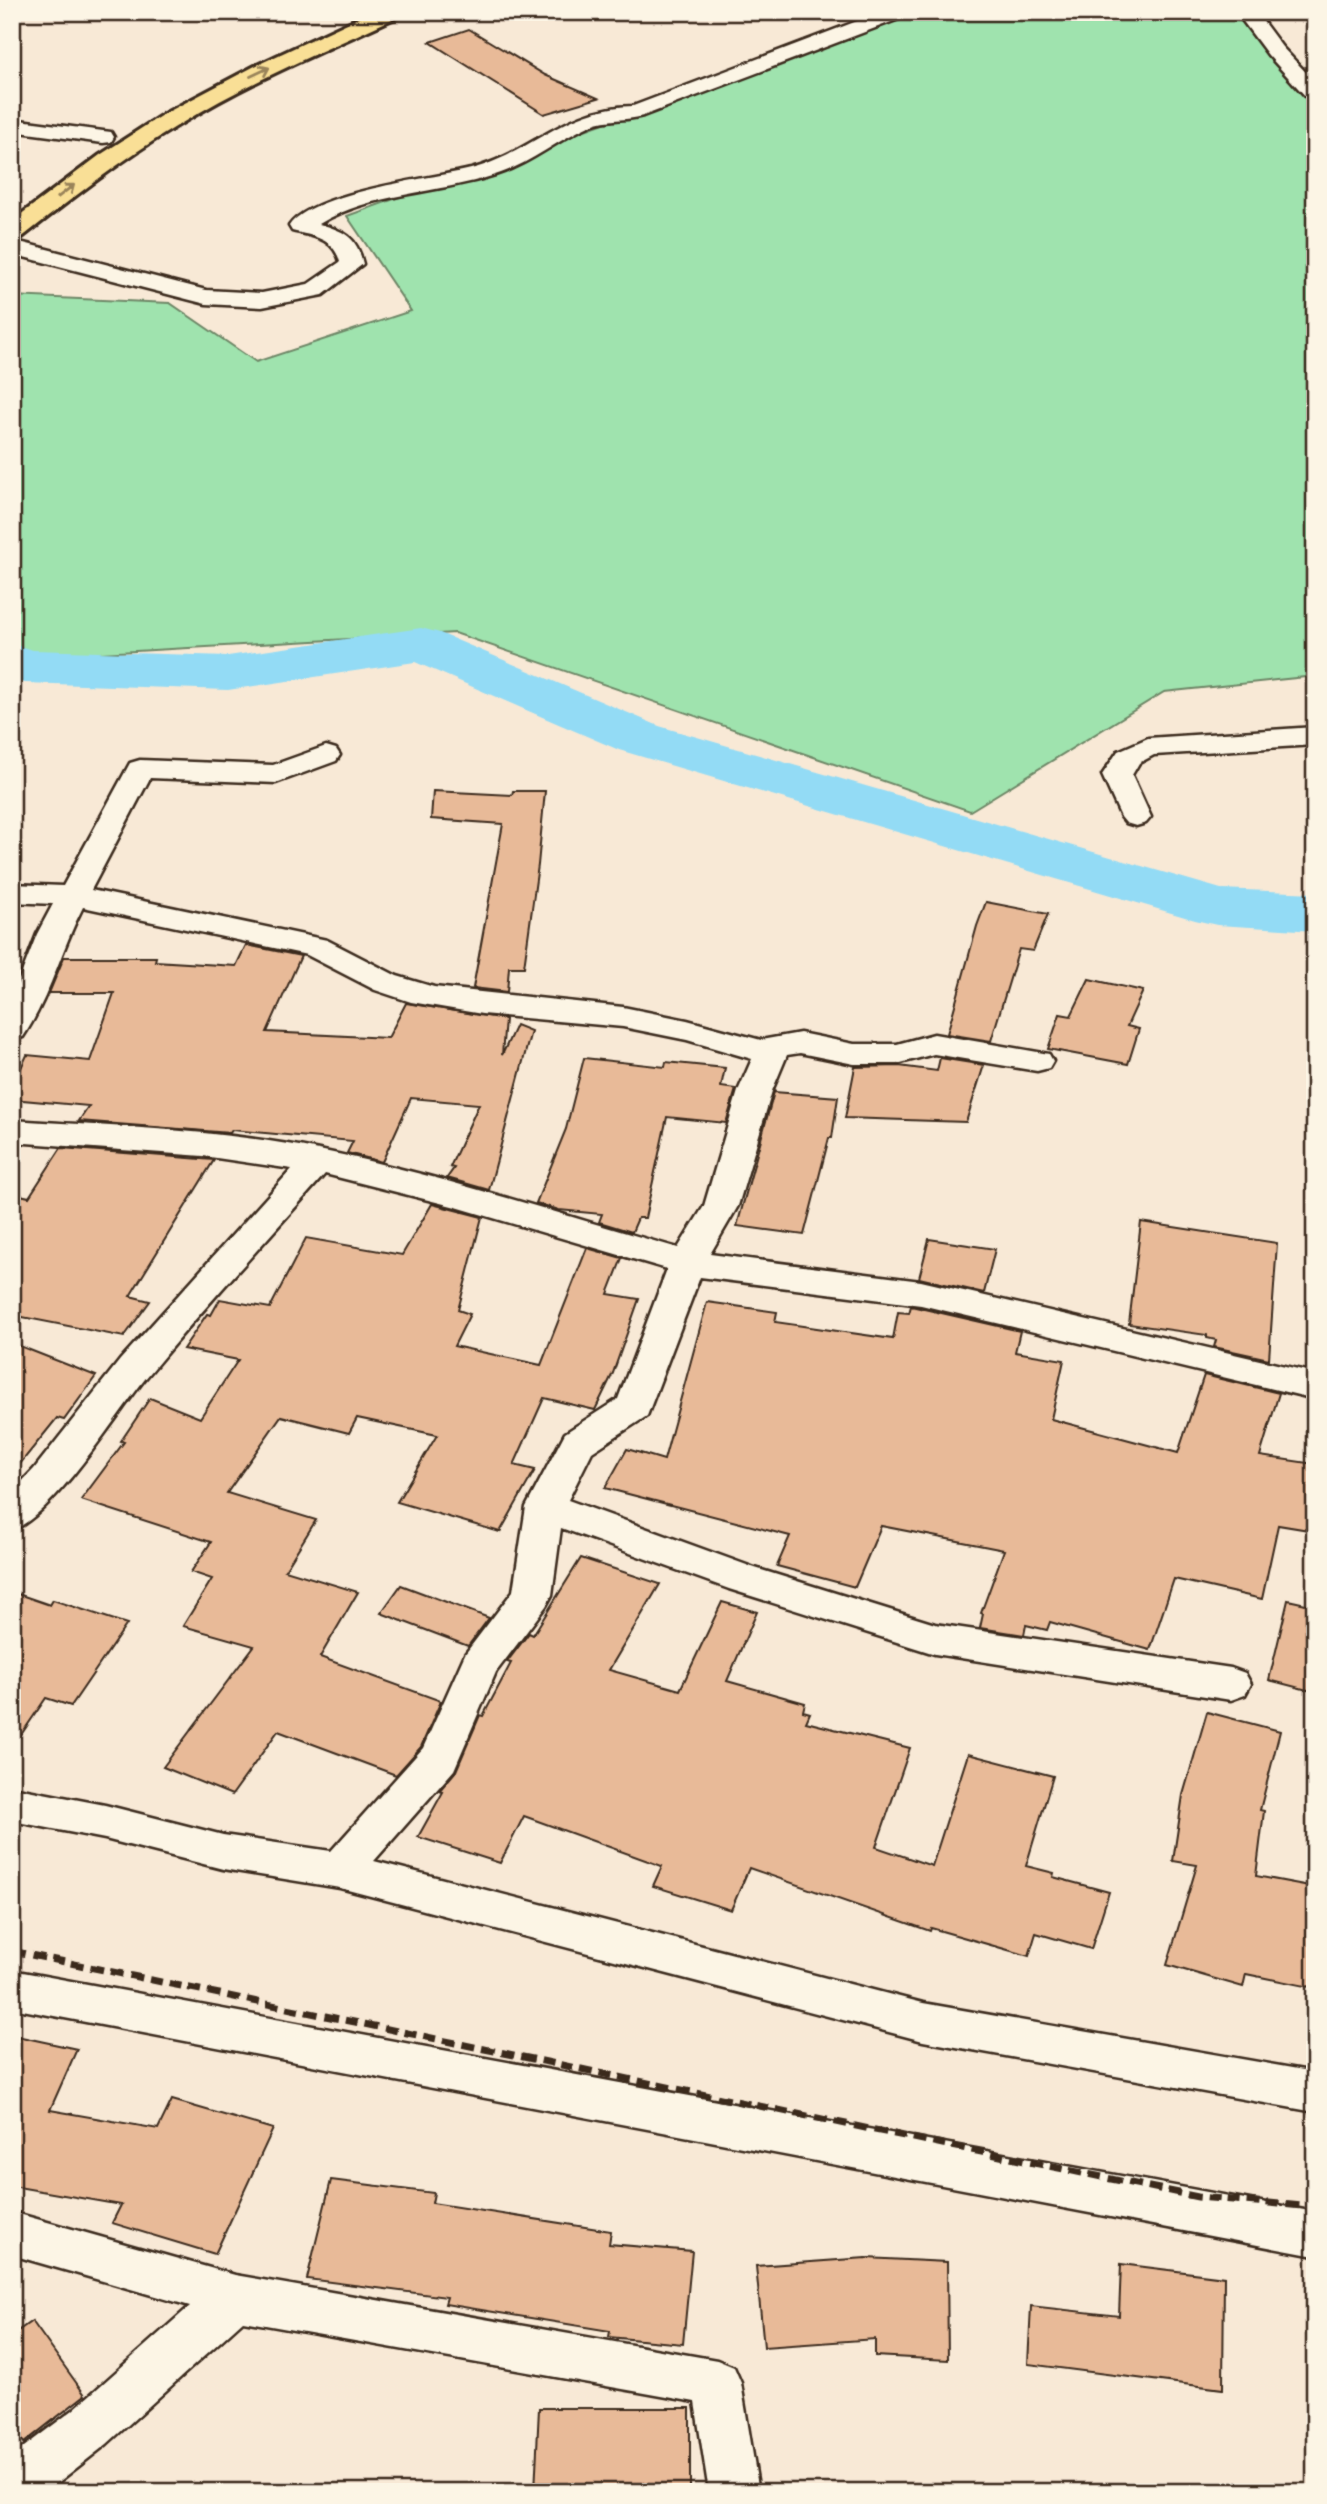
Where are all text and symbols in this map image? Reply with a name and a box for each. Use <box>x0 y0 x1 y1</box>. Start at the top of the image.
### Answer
one-way arrow <box>249 65 270 79</box>
one-way arrow <box>57 183 75 198</box>

